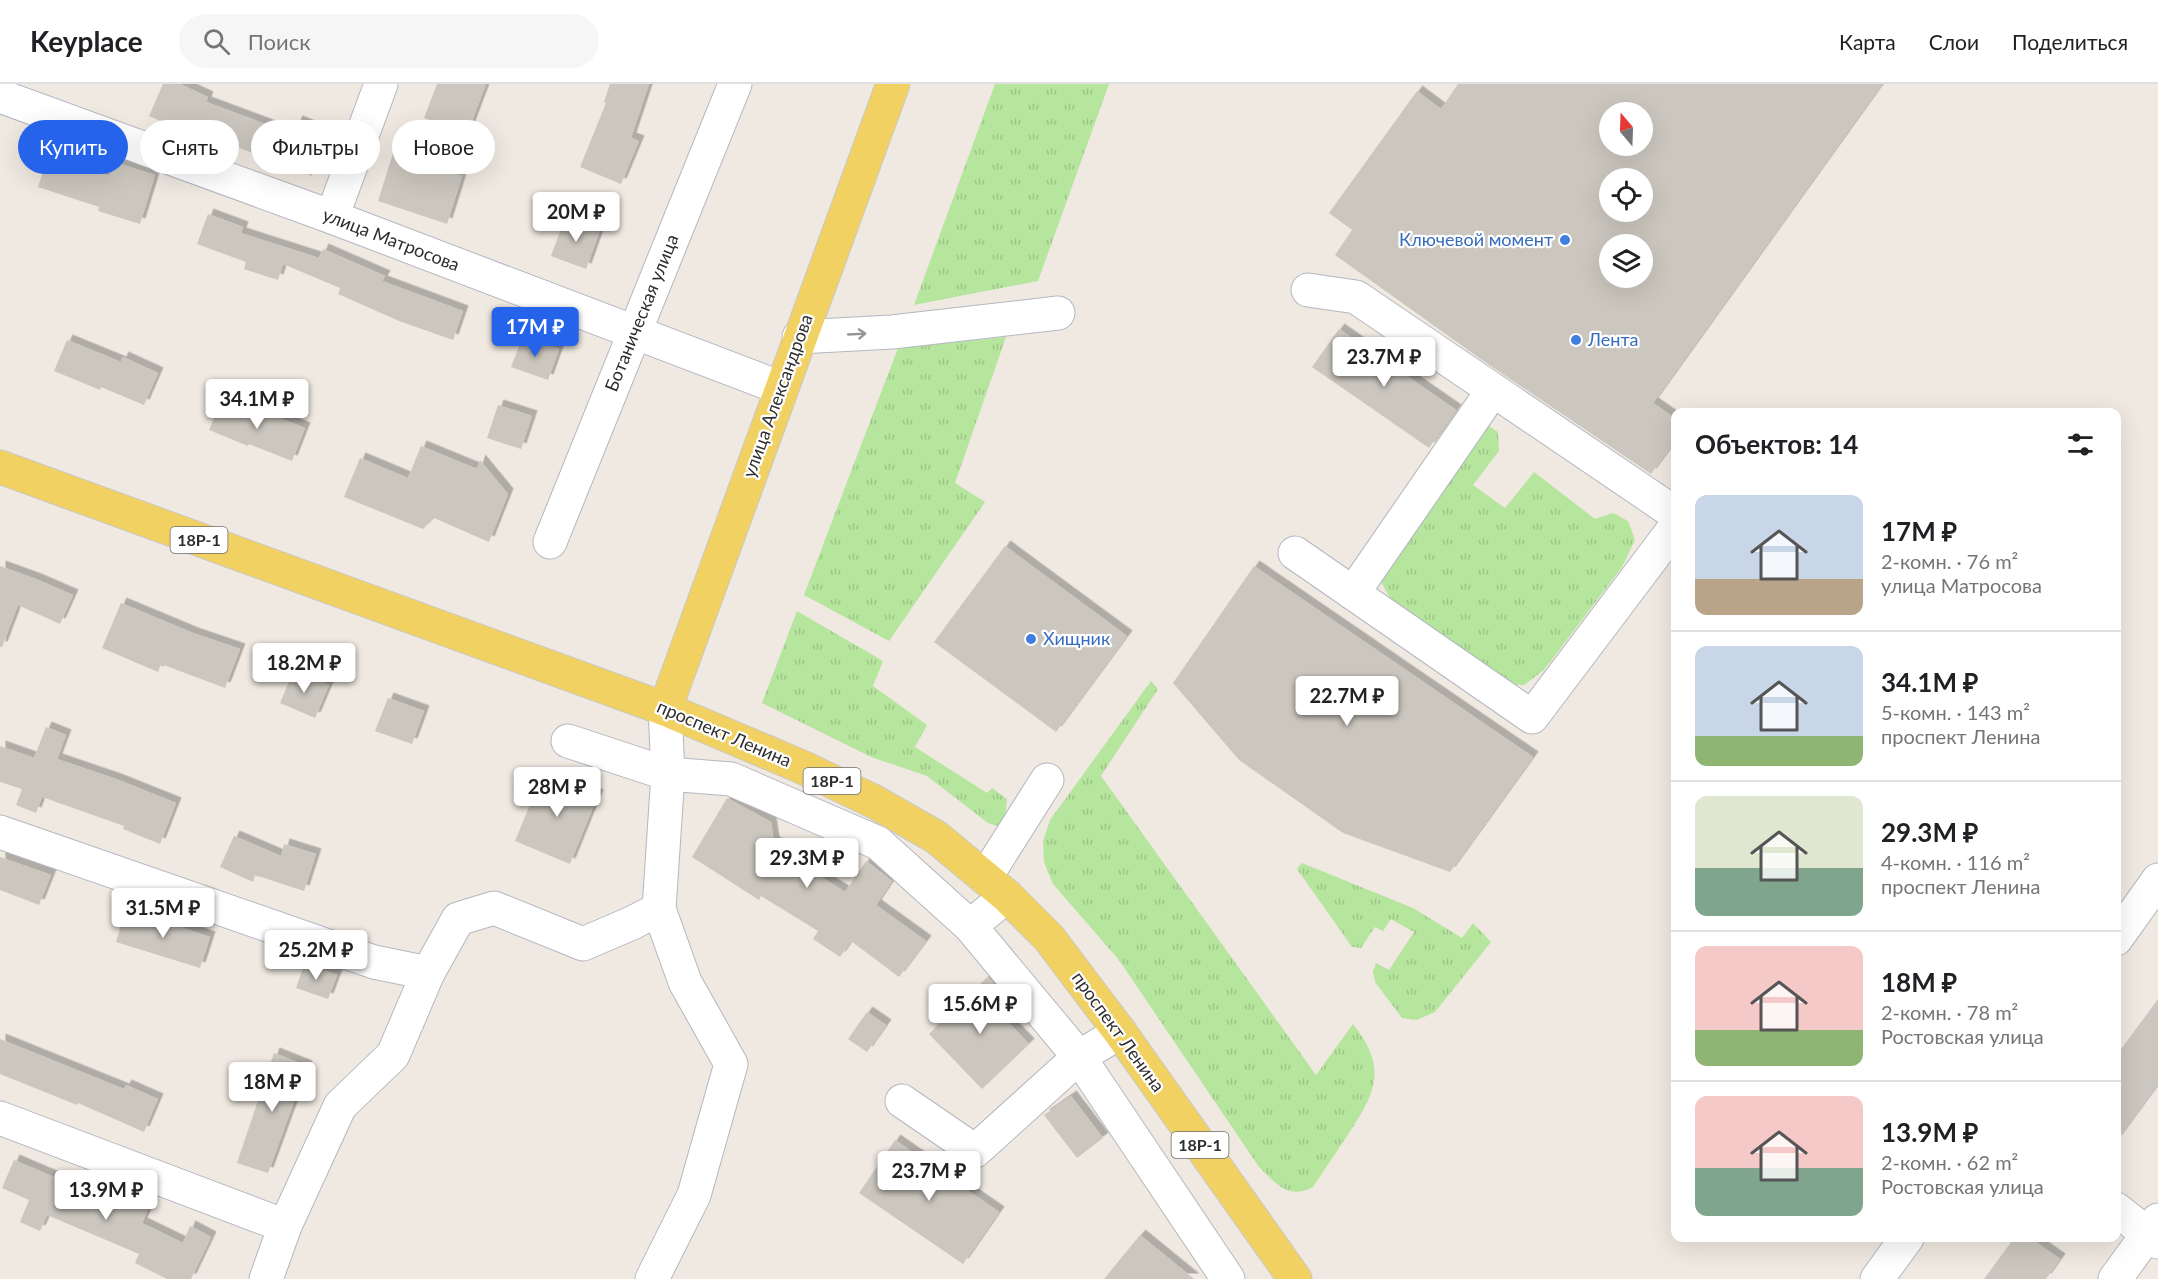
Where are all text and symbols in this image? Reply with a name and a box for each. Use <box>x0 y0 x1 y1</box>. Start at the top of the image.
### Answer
search box <box>179 14 599 68</box>
text: Keyplace <box>30 24 143 58</box>
icon: search <box>200 25 233 58</box>
text: Поиск <box>248 28 311 55</box>
text: Карта <box>1839 29 1896 54</box>
text: Слои <box>1929 29 1979 54</box>
text: Поделиться <box>2012 29 2128 54</box>
north arrow <box>1599 102 1653 156</box>
map controls <box>1599 102 1653 288</box>
chip: Купить <box>18 120 128 174</box>
chip: Снять <box>140 120 239 174</box>
chip: Фильтры <box>251 120 380 174</box>
chip: Новое <box>392 120 495 174</box>
button: locate <box>1599 168 1653 222</box>
pin: 20M ₽ <box>534 192 618 243</box>
text: 20M ₽ <box>547 199 605 223</box>
street label: улица Матросова <box>320 203 463 275</box>
place label: Ключевой момент <box>1399 228 1553 250</box>
street label: Ботаническая улица <box>599 231 683 394</box>
marker: Ключевой момент <box>1558 233 1572 247</box>
button: layers <box>1599 234 1653 288</box>
pin: 17M ₽ <box>493 307 577 358</box>
street label: улица Александрова <box>737 311 817 480</box>
text: 17M ₽ <box>506 314 564 338</box>
one-way arrow <box>847 328 867 339</box>
place label: Лента <box>1587 328 1638 350</box>
marker: Лента <box>1569 333 1583 347</box>
pin: 23.7M ₽ <box>1329 337 1439 388</box>
text: 23.7M ₽ <box>1347 344 1421 368</box>
pin: 34.1M ₽ <box>202 379 312 430</box>
text: 34.1M ₽ <box>220 386 294 410</box>
text: Объектов: 14 <box>1695 428 1858 460</box>
icon: filters <box>2064 428 2097 461</box>
text: 17M ₽ <box>1881 515 1957 547</box>
icon: home <box>1743 519 1815 591</box>
road number: 18Р-1 <box>170 527 228 553</box>
text: 2-комн. · 76 m² <box>1881 549 2018 573</box>
text: улица Матросова <box>1881 573 2042 597</box>
place label: Хищник <box>1043 627 1111 649</box>
marker: Хищник <box>1024 632 1038 646</box>
pin: 18.2M ₽ <box>249 643 359 694</box>
text: 18.2M ₽ <box>267 650 341 674</box>
text: 34.1M ₽ <box>1881 666 1978 698</box>
icon: home <box>1743 670 1815 742</box>
pin: 22.7M ₽ <box>1292 676 1402 727</box>
text: 22.7M ₽ <box>1310 683 1384 707</box>
street label: проспект Ленина <box>654 695 795 771</box>
text: 5-комн. · 143 m² <box>1881 700 2030 724</box>
text: проспект Ленина <box>1881 724 2040 748</box>
pin: 28M ₽ <box>515 767 599 818</box>
road number: 18Р-1 <box>804 768 860 794</box>
text: 28M ₽ <box>528 774 586 798</box>
text: 29.3M ₽ <box>1881 816 1978 848</box>
icon: home <box>1743 820 1815 892</box>
pin: 29.3M ₽ <box>752 838 862 889</box>
text: 29.3M ₽ <box>770 845 844 869</box>
text: 4-комн. · 116 m² <box>1881 850 2030 874</box>
text: проспект Ленина <box>1881 874 2040 898</box>
pin: 31.5M ₽ <box>108 888 218 939</box>
text: 31.5M ₽ <box>126 895 200 919</box>
pin: 25.2M ₽ <box>261 930 371 981</box>
text: 25.2M ₽ <box>279 937 353 961</box>
text: 18M ₽ <box>1881 966 1957 998</box>
street label: проспект Ленина <box>1068 967 1170 1096</box>
icon: home <box>1743 970 1815 1042</box>
pin: 15.6M ₽ <box>925 984 1035 1035</box>
text: 15.6M ₽ <box>943 991 1017 1015</box>
text: 2-комн. · 78 m² <box>1881 1000 2018 1024</box>
text: Ростовская улица <box>1881 1024 2044 1048</box>
pin: 18M ₽ <box>230 1062 314 1113</box>
text: 18M ₽ <box>243 1069 301 1093</box>
text: 13.9M ₽ <box>1881 1116 1978 1148</box>
icon: home <box>1743 1120 1815 1192</box>
road number: 18Р-1 <box>1172 1132 1228 1158</box>
text: 2-комн. · 62 m² <box>1881 1150 2018 1174</box>
pin: 23.7M ₽ <box>874 1151 984 1202</box>
text: 23.7M ₽ <box>892 1158 966 1182</box>
pin: 13.9M ₽ <box>51 1170 161 1221</box>
text: Ростовская улица <box>1881 1174 2044 1198</box>
text: 13.9M ₽ <box>69 1177 143 1201</box>

